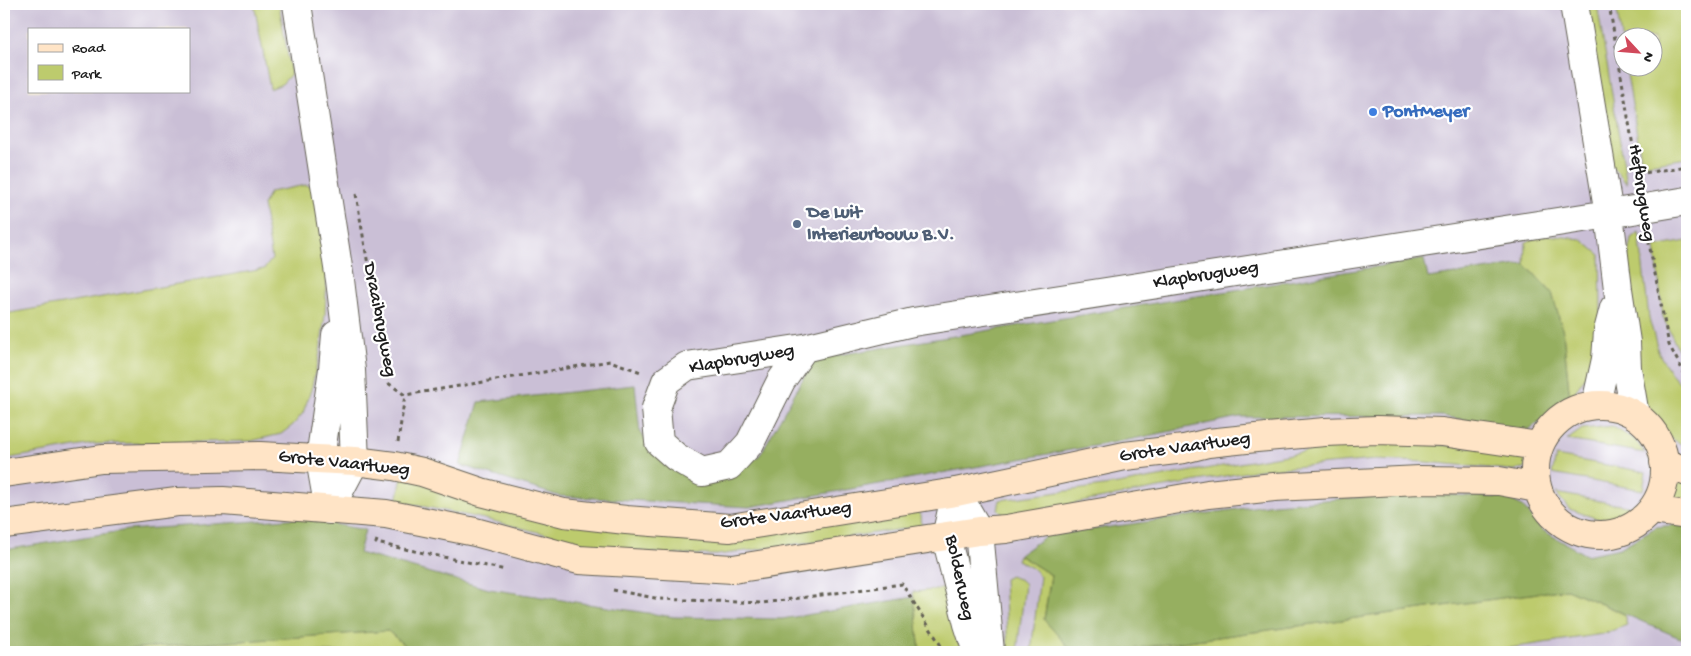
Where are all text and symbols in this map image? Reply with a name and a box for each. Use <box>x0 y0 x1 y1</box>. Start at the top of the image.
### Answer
legend <box>28 28 190 92</box>
north arrow <box>1614 28 1664 78</box>
text: Road <box>72 40 106 58</box>
text: N <box>1638 49 1657 64</box>
text: Park <box>71 66 102 84</box>
place label: PontMeyer <box>1382 101 1471 124</box>
marker: PontMeyer <box>1367 106 1379 118</box>
street label: Hefbrugweg <box>1622 143 1660 244</box>
place label: De Luit Interieurbouw B.V. <box>805 202 955 247</box>
marker: De Luit Interieurbouw B.V. <box>791 218 803 230</box>
street label: Klapbrugweg <box>1152 256 1261 296</box>
street label: Draaibrugweg <box>356 259 401 379</box>
street label: Klapbrugweg <box>688 339 797 381</box>
street label: Grote Vaartweg <box>1118 427 1252 469</box>
street label: Grote Vaartweg <box>277 446 411 482</box>
street label: Grote Vaartweg <box>719 497 853 535</box>
street label: Bolderweg <box>939 532 979 623</box>

